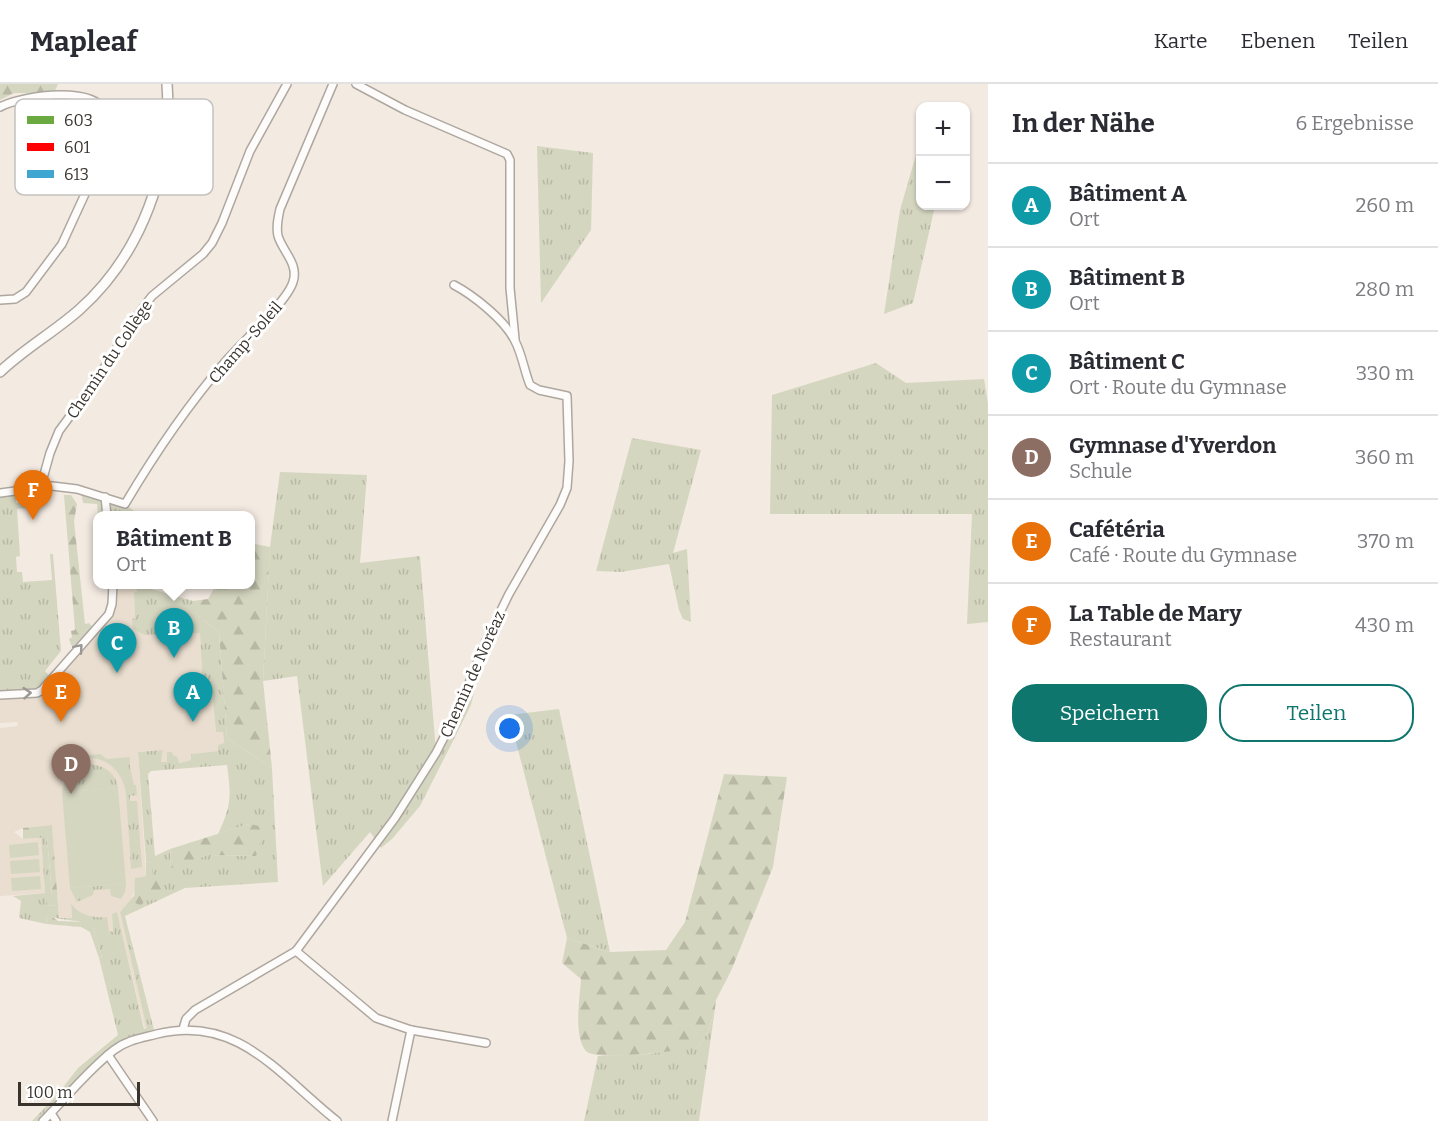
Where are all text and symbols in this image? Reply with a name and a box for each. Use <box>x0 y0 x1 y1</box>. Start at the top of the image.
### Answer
text: Mapleaf <box>30 25 137 58</box>
text: Karte <box>1154 28 1207 54</box>
text: Ebenen <box>1240 28 1315 54</box>
text: Teilen <box>1348 28 1408 54</box>
legend <box>15 99 213 195</box>
map controls <box>916 102 970 210</box>
button: + <box>916 102 970 156</box>
text: In der Nähe <box>1012 108 1155 139</box>
text: 603 <box>64 111 93 130</box>
text: 6 Ergebnisse <box>1295 111 1414 135</box>
text: 601 <box>64 138 91 157</box>
button: − <box>916 156 970 210</box>
text: 613 <box>64 165 89 184</box>
text: Bâtiment A <box>1069 180 1187 207</box>
text: A <box>1024 193 1039 217</box>
text: 260 m <box>1355 193 1414 217</box>
text: Ort <box>1069 207 1100 231</box>
text: Bâtiment B <box>1069 264 1185 291</box>
text: B <box>1025 277 1038 301</box>
text: 280 m <box>1355 277 1414 301</box>
text: Ort <box>1069 291 1100 315</box>
street label: Chemin du Collège <box>63 296 156 422</box>
street label: Champ-Soleil <box>205 297 286 387</box>
text: Bâtiment C <box>1069 348 1185 375</box>
text: C <box>1025 361 1038 385</box>
text: 330 m <box>1356 361 1414 385</box>
text: Ort · Route du Gymnase <box>1069 375 1287 399</box>
text: Gymnase d'Yverdon <box>1069 432 1276 459</box>
text: D <box>1024 445 1039 469</box>
text: 360 m <box>1355 445 1414 469</box>
text: Schule <box>1069 459 1132 483</box>
pin: F <box>14 470 52 520</box>
popup <box>93 511 255 589</box>
text: Cafétéria <box>1069 516 1165 543</box>
text: Bâtiment B <box>116 525 232 552</box>
text: E <box>1025 529 1038 553</box>
text: 370 m <box>1357 529 1414 553</box>
text: Café · Route du Gymnase <box>1069 543 1297 567</box>
text: Ort <box>116 552 147 576</box>
text: La Table de Mary <box>1069 600 1242 627</box>
pin: B <box>154 608 194 658</box>
street label: Chemin de Noréaz <box>436 608 509 741</box>
text: F <box>1026 613 1037 637</box>
text: 430 m <box>1355 613 1414 637</box>
pin: C <box>98 624 136 673</box>
text: Restaurant <box>1069 627 1172 651</box>
one-way arrow <box>72 644 83 655</box>
pin: E <box>42 672 80 722</box>
pin: A <box>174 672 212 722</box>
button: Speichern <box>1012 684 1207 742</box>
button: Teilen <box>1219 684 1414 742</box>
one-way arrow <box>22 687 31 700</box>
your location <box>495 714 524 743</box>
pin: D <box>52 744 90 794</box>
scale bar <box>18 1079 140 1106</box>
text: 100 m <box>27 1083 72 1102</box>

